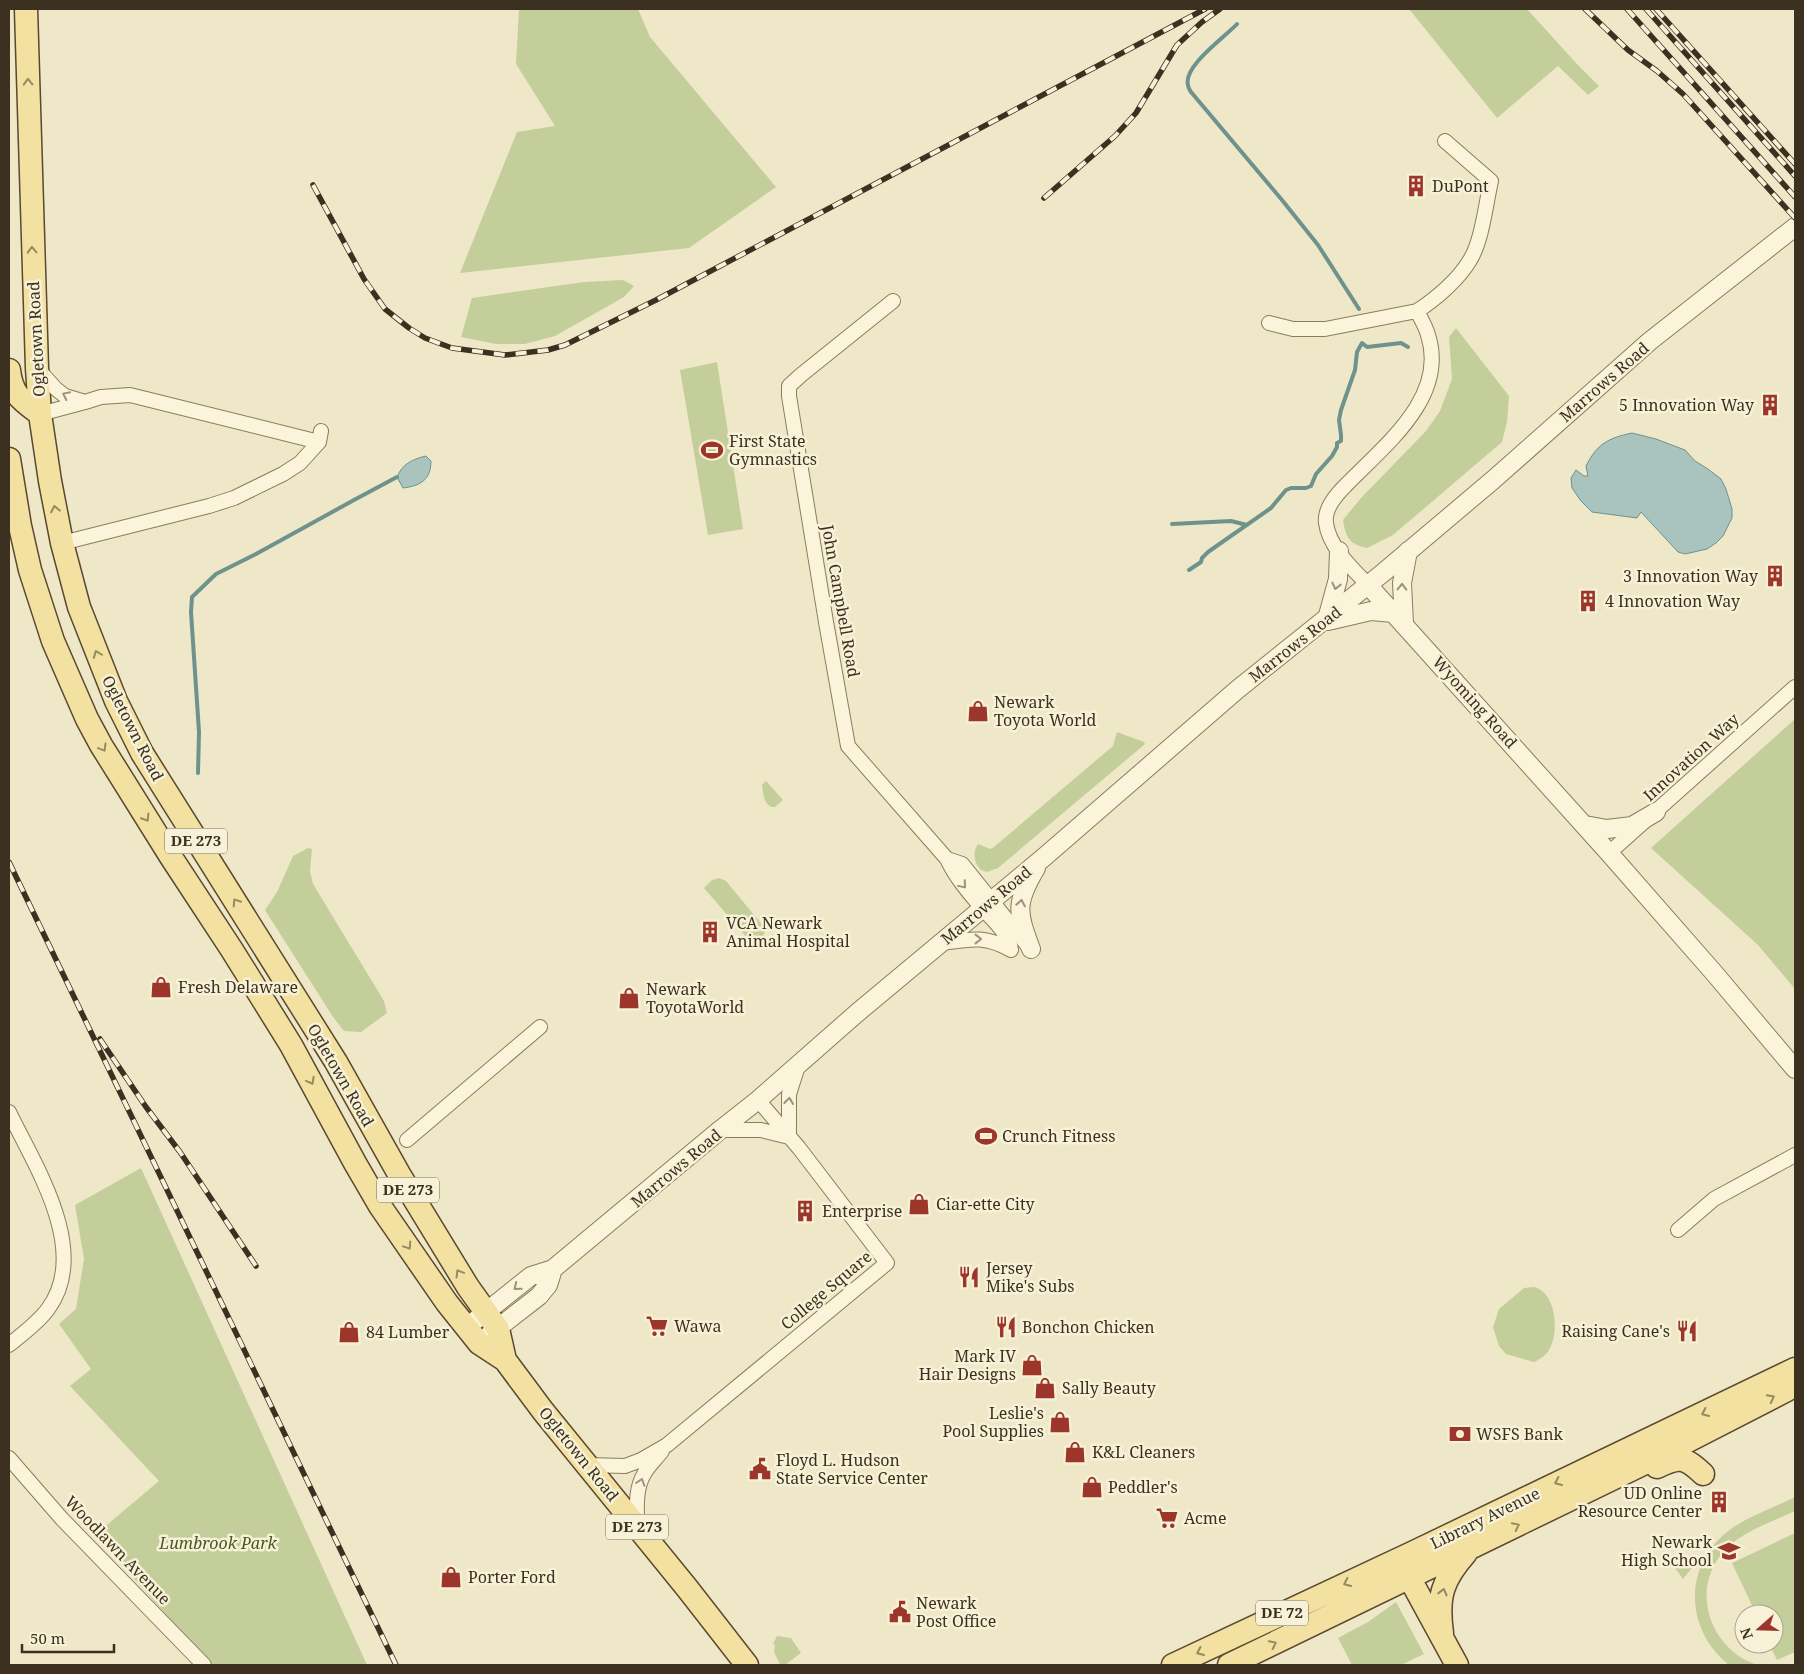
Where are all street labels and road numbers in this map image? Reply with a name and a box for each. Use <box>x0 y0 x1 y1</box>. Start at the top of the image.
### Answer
street label: Ogletown Road <box>22 280 50 397</box>
street label: Marrows Road <box>1554 337 1654 427</box>
street label: John Campbell Road <box>817 522 865 679</box>
street label: Marrows Road <box>1244 601 1346 687</box>
street label: Wyoming Road <box>1428 651 1522 753</box>
street label: Ogletown Road <box>97 671 169 785</box>
street label: Innovation Way <box>1638 707 1744 806</box>
road number: DE 273 <box>165 828 227 854</box>
street label: Marrows Road <box>936 860 1036 949</box>
street label: Ogletown Road <box>303 1019 380 1131</box>
street label: Marrows Road <box>626 1123 726 1212</box>
road number: DE 273 <box>377 1178 439 1202</box>
street label: College Square <box>776 1245 876 1335</box>
street label: Ogletown Road <box>534 1402 624 1506</box>
street label: Library Avenue <box>1427 1482 1543 1554</box>
street label: Woodlawn Avenue <box>60 1491 176 1609</box>
road number: DE 273 <box>606 1514 668 1540</box>
road number: DE 72 <box>1256 1600 1308 1626</box>

